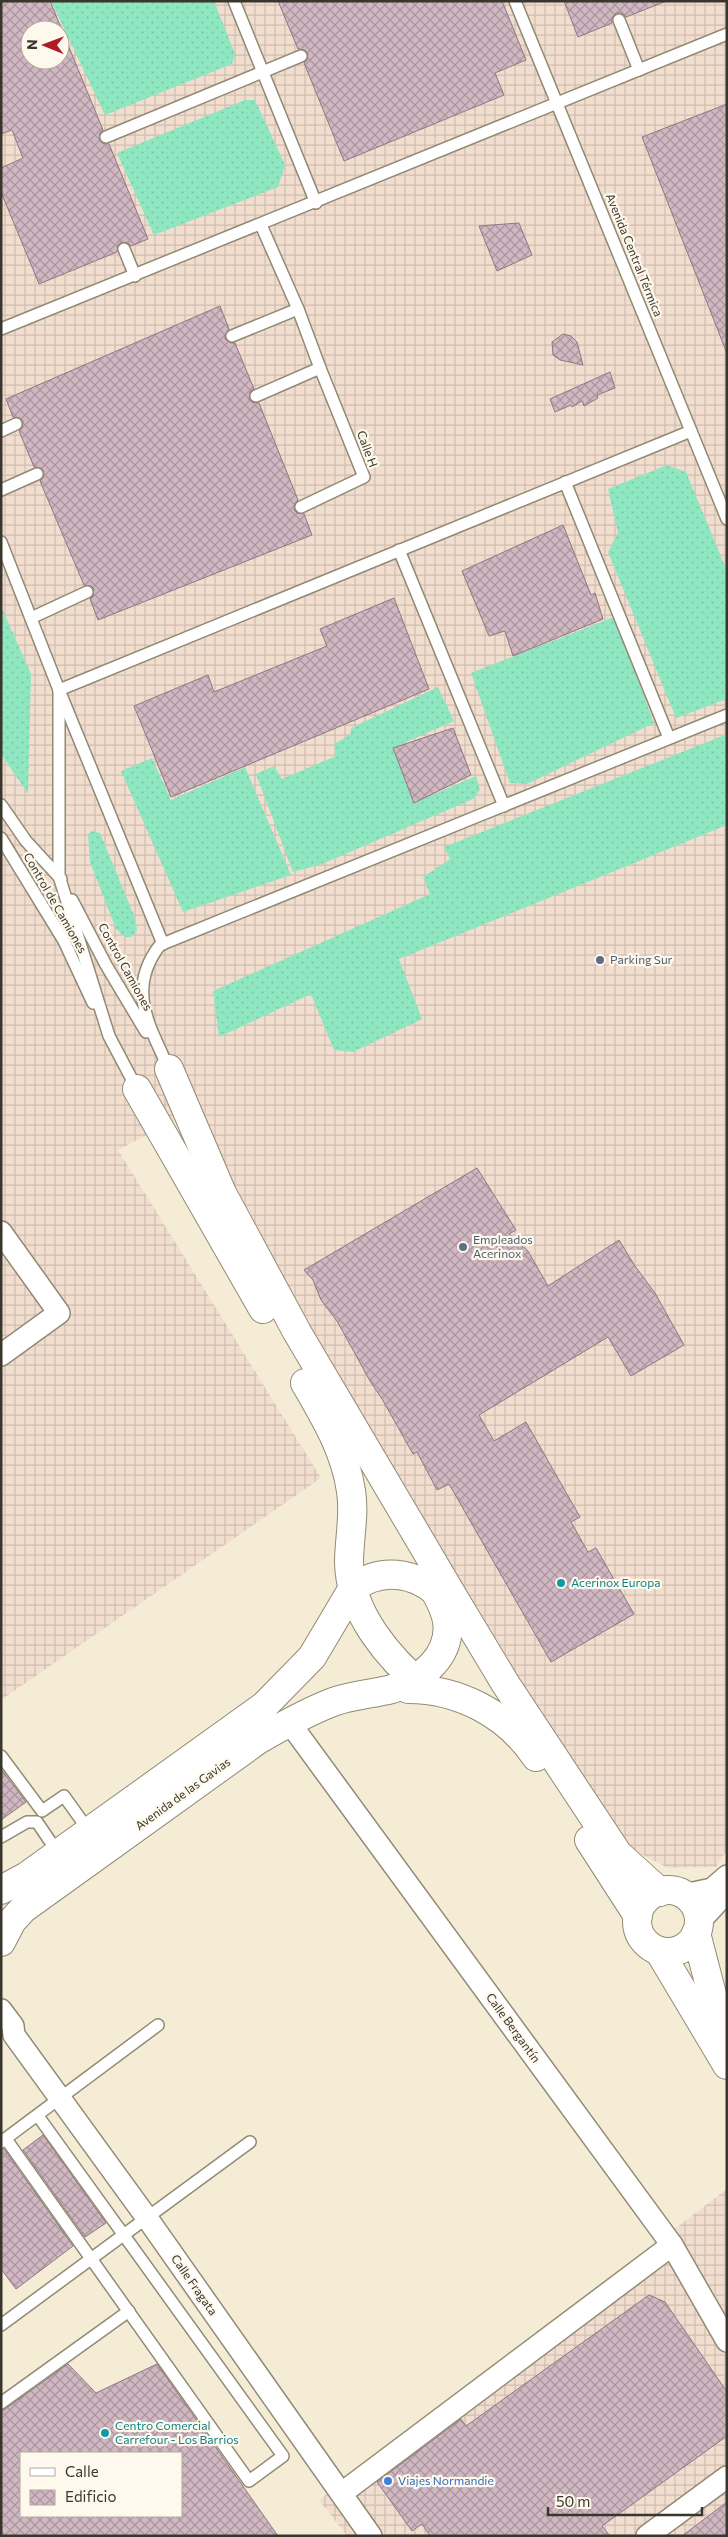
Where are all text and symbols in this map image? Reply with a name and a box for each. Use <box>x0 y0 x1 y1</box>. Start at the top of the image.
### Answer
north arrow <box>20 20 70 70</box>
text: N <box>23 39 40 50</box>
street label: Avenida Central Térmica <box>604 191 666 318</box>
street label: Calle H <box>355 428 381 469</box>
street label: Control de Camiones <box>21 850 90 955</box>
street label: Control Camiones <box>96 920 156 1013</box>
place label: Parking Sur <box>610 952 673 966</box>
marker: Parking Sur <box>594 954 606 966</box>
place label: Empleados Acerinox <box>473 1232 533 1260</box>
marker: Empleados Acerinox <box>457 1241 469 1253</box>
place label: Acerinox Europa <box>571 1575 661 1589</box>
marker: Acerinox Europa <box>555 1577 567 1589</box>
street label: Avenida de las Gavias <box>132 1754 233 1832</box>
street label: Calle Bergantín <box>484 1990 544 2065</box>
street label: Calle Fragata <box>169 2251 221 2317</box>
place label: Centro Comercial Carrefour - Los Barrios <box>115 2418 239 2446</box>
marker: Centro Comercial Carrefour - Los Barrios <box>99 2427 111 2439</box>
legend <box>20 2452 182 2517</box>
text: Calle <box>65 2462 99 2480</box>
place label: Viajes Normandie <box>398 2473 494 2487</box>
marker: Viajes Normandie <box>382 2475 394 2487</box>
scale bar <box>548 2484 702 2516</box>
text: Edificio <box>65 2487 116 2505</box>
text: 50 m <box>556 2492 590 2510</box>

